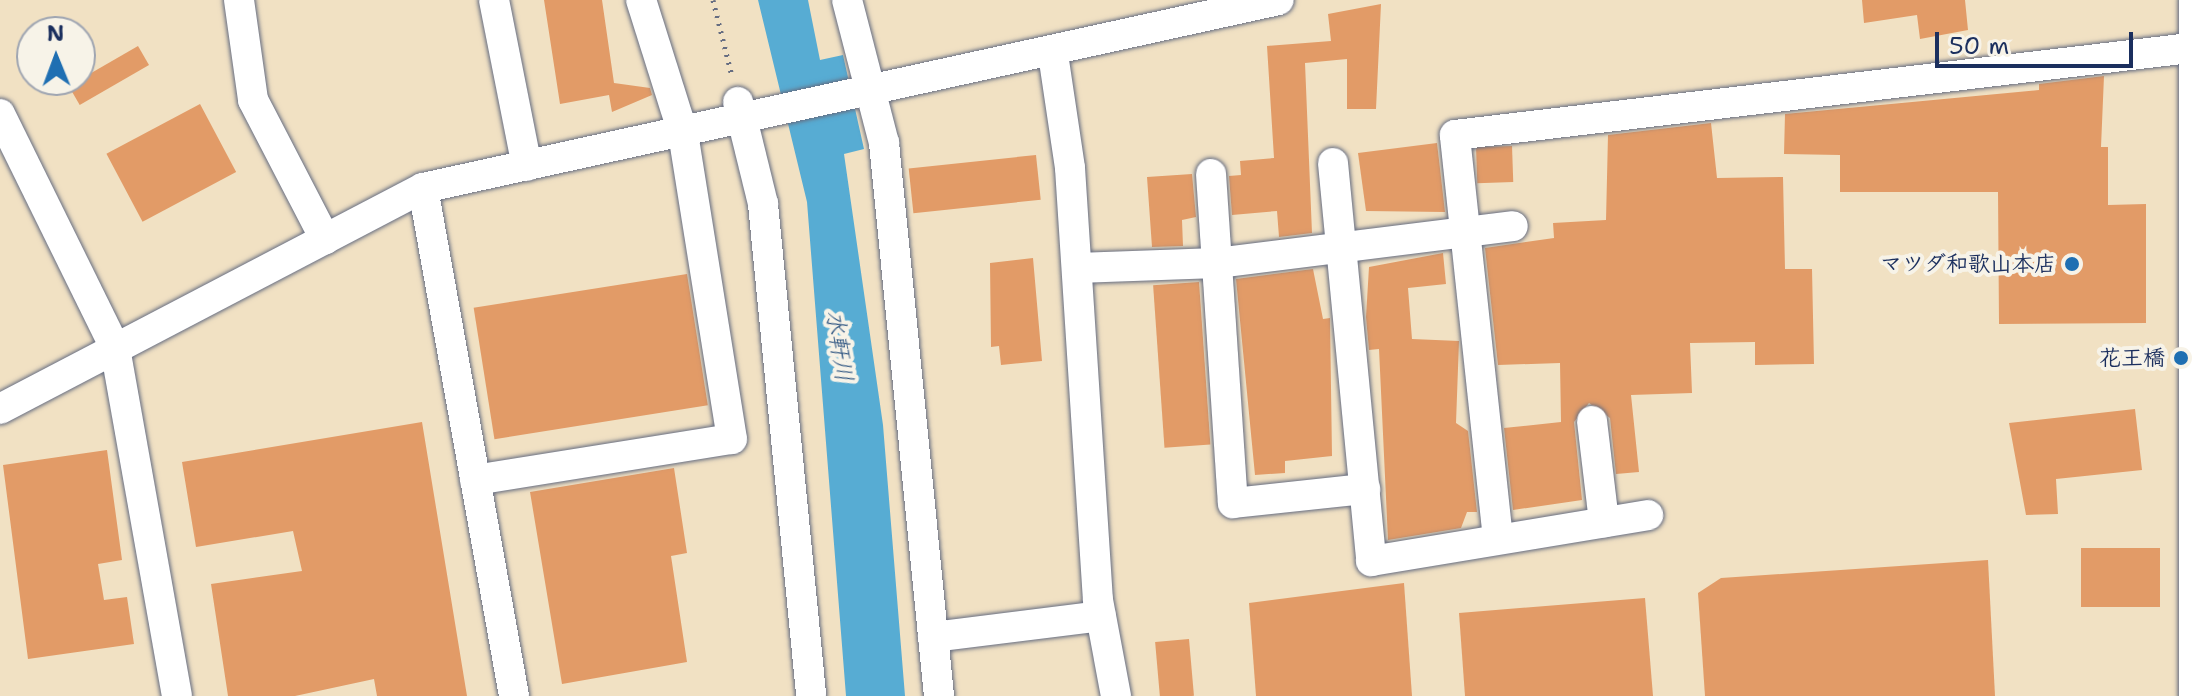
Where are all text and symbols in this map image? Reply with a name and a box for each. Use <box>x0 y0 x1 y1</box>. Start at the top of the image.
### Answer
north arrow <box>16 16 96 96</box>
scale bar <box>1939 16 2137 66</box>
text: N <box>47 19 65 48</box>
text: 50 m <box>1949 30 2009 62</box>
place label: マツダ和歌山本店 <box>1880 251 2056 277</box>
marker: マツダ和歌山本店 <box>2063 255 2081 273</box>
water label: 水軒川 <box>820 308 858 384</box>
place label: 花王橋 <box>2099 345 2165 371</box>
marker: 花王橋 <box>2172 349 2190 367</box>

